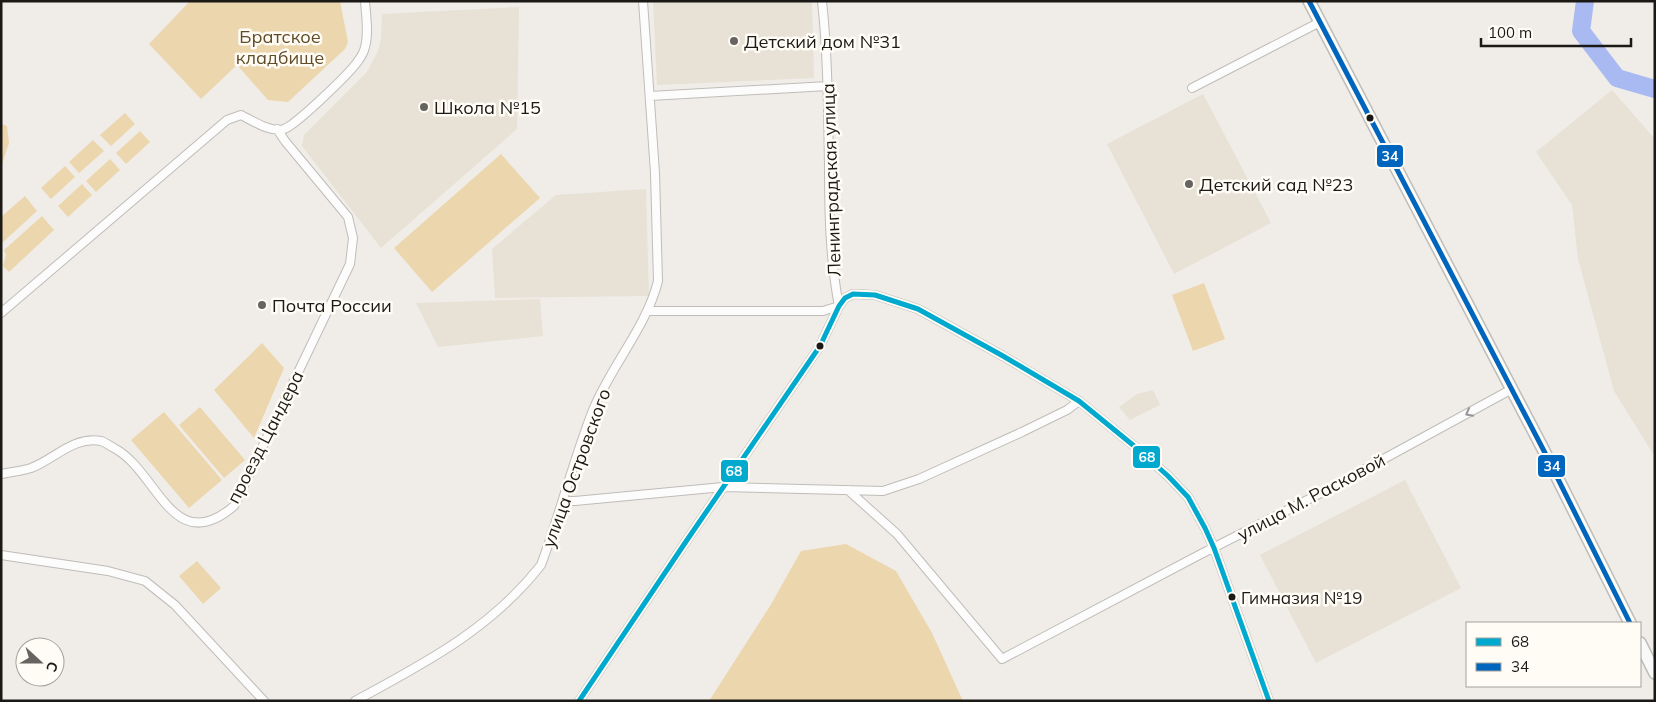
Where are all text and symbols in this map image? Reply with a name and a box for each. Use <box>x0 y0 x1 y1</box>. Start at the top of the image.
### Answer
scale bar <box>1481 15 1631 47</box>
text: 100 m <box>1488 23 1532 42</box>
park label: Братское кладбище <box>236 25 324 69</box>
place label: Детский дом №31 <box>744 30 901 53</box>
marker: Детский дом №31 <box>728 35 740 47</box>
street label: Ленинградская улица <box>816 83 846 277</box>
place label: Школа №15 <box>434 96 541 119</box>
marker: Школа №15 <box>418 101 430 113</box>
unlabelled marker <box>1365 113 1375 123</box>
line badge: 34 <box>1376 144 1404 168</box>
text: 34 <box>1382 147 1399 165</box>
place label: Детский сад №23 <box>1199 173 1353 196</box>
marker: Детский сад №23 <box>1183 178 1195 190</box>
place label: Почта России <box>272 294 392 317</box>
marker: Почта России <box>256 299 268 311</box>
unlabelled marker <box>815 341 825 351</box>
street label: проезд Цандера <box>222 367 308 507</box>
street label: улица Островского <box>537 385 615 551</box>
one-way arrow <box>1466 407 1475 417</box>
line badge: 68 <box>1132 445 1161 469</box>
text: 68 <box>1139 448 1155 466</box>
street label: улица М. Расковой <box>1233 448 1389 546</box>
line badge: 34 <box>1537 454 1566 478</box>
text: 34 <box>1544 457 1561 475</box>
line badge: 68 <box>720 459 749 483</box>
text: 68 <box>726 462 742 480</box>
place label: Гимназия №19 <box>1241 587 1363 608</box>
marker: Гимназия №19 <box>1227 592 1237 602</box>
legend <box>1466 622 1641 687</box>
text: 68 <box>1511 632 1529 651</box>
north arrow <box>15 637 65 687</box>
text: 34 <box>1511 657 1529 676</box>
text: С <box>42 659 62 674</box>

